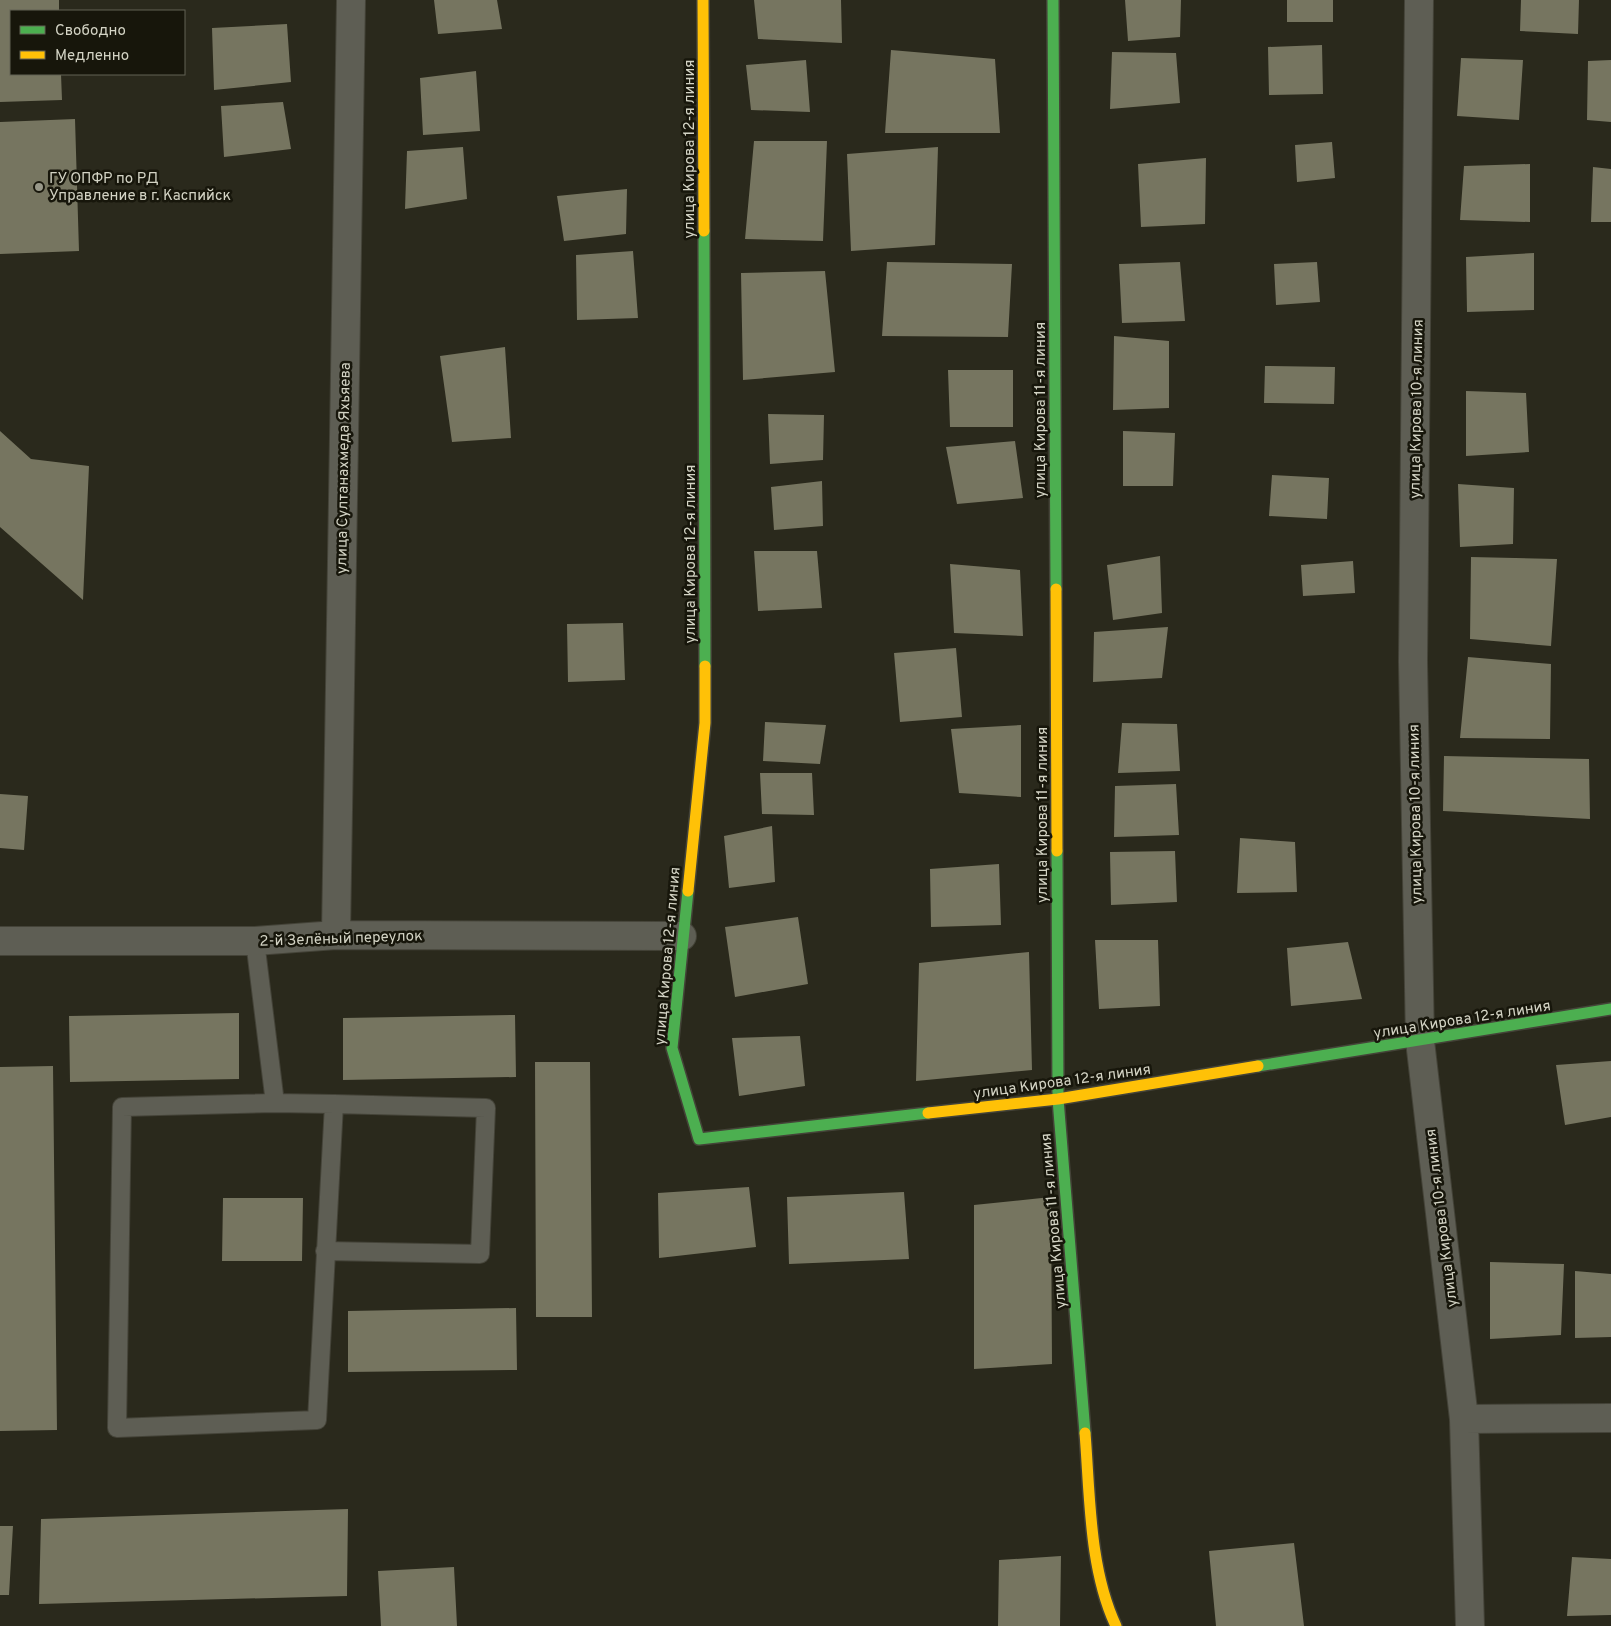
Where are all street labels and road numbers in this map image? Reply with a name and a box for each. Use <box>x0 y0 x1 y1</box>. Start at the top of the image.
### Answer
street label: улица Кирова 12-я линия <box>681 59 700 239</box>
street label: улица Кирова 10-я линия <box>1406 319 1429 499</box>
street label: улица Кирова 11-я линия <box>1032 322 1051 498</box>
street label: улица Султанахмеда Яхьяева <box>333 362 356 574</box>
street label: улица Кирова 12-я линия <box>682 464 701 644</box>
street label: улица Кирова 10-я линия <box>1405 724 1428 904</box>
street label: улица Кирова 11-я линия <box>1034 727 1053 903</box>
street label: улица Кирова 12-я линия <box>651 866 686 1046</box>
street label: 2-й Зелёный переулок <box>259 927 423 952</box>
street label: улица Кирова 12-я линия <box>1372 997 1552 1044</box>
street label: улица Кирова 12-я линия <box>972 1061 1152 1104</box>
street label: улица Кирова 10-я линия <box>1422 1128 1463 1308</box>
street label: улица Кирова 11-я линия <box>1037 1132 1072 1309</box>

